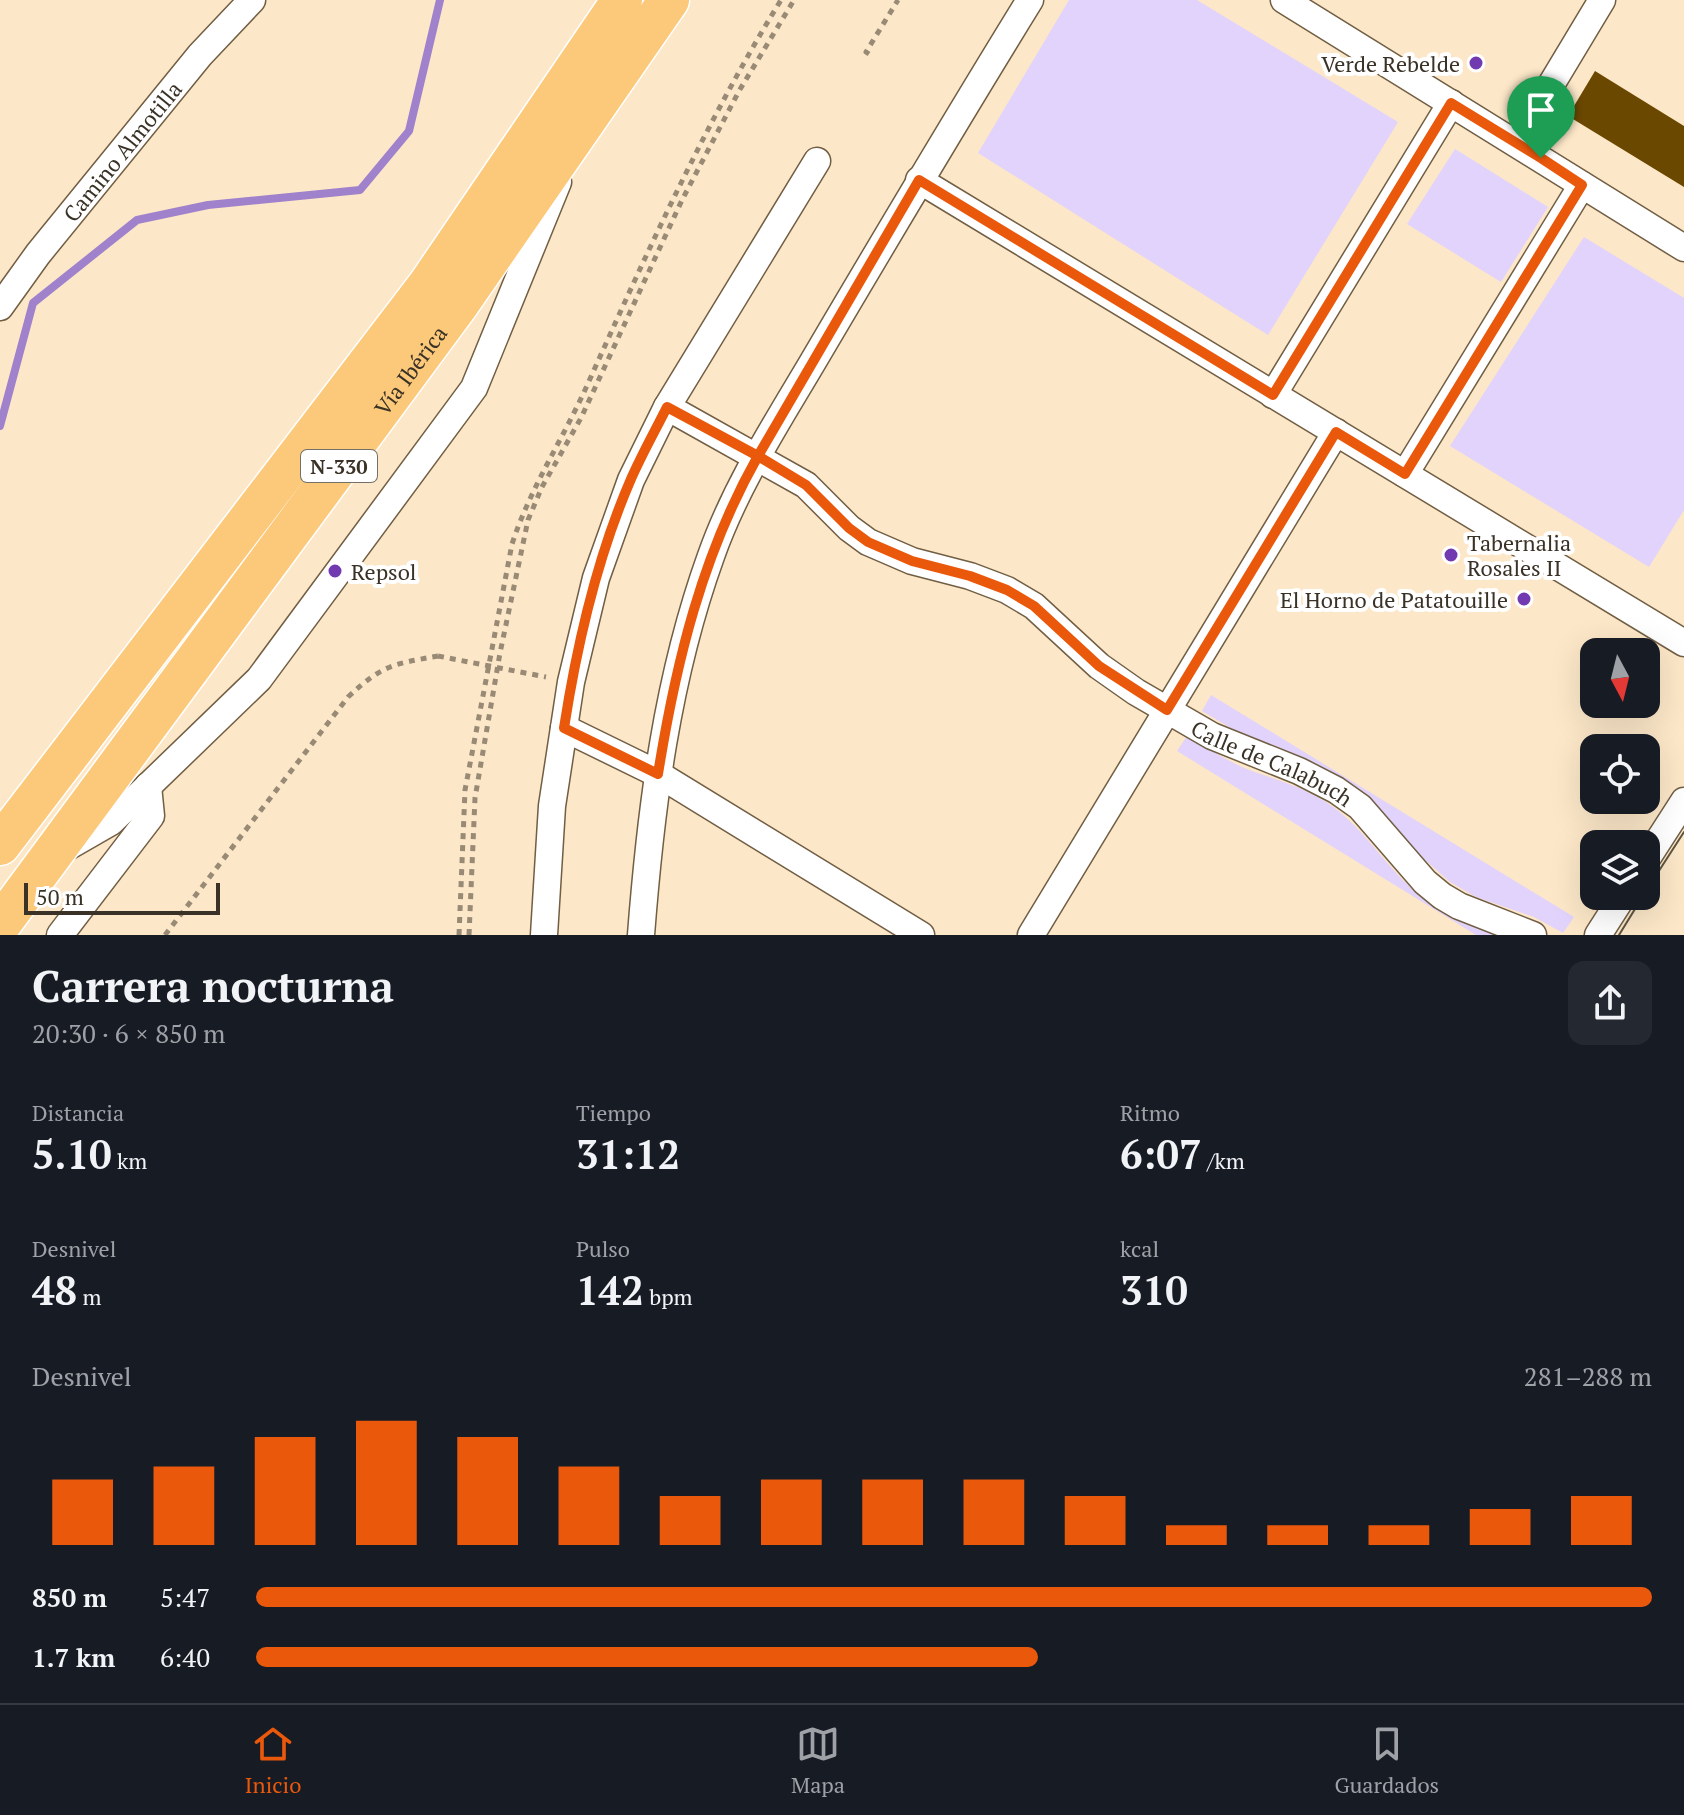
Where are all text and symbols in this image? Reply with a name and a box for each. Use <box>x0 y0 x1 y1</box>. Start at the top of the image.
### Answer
place label: Verde Rebelde <box>1321 49 1460 78</box>
marker: Verde Rebelde <box>1467 54 1485 72</box>
street label: Camino Almotilla <box>56 75 188 227</box>
pin <box>1507 76 1575 158</box>
icon: arrive <box>1519 88 1563 132</box>
street label: Vía Ibérica <box>367 319 453 421</box>
road number: N-330 <box>301 450 377 482</box>
place label: Tabernalia Rosales II <box>1467 528 1571 582</box>
marker: Tabernalia Rosales II <box>1442 546 1460 564</box>
place label: Repsol <box>351 557 416 586</box>
marker: Repsol <box>326 562 344 580</box>
place label: El Horno de Patatouille <box>1280 585 1508 614</box>
marker: El Horno de Patatouille <box>1515 590 1533 608</box>
north arrow <box>1580 638 1660 718</box>
map controls <box>1580 638 1660 910</box>
street label: Calle de Calabuch <box>1186 713 1359 812</box>
button: locate <box>1580 734 1660 814</box>
button: layers <box>1580 830 1660 910</box>
scale bar <box>24 879 220 915</box>
text: 50 m <box>36 882 84 911</box>
text: Carrera nocturna <box>32 956 394 1015</box>
button: share <box>1568 961 1652 1045</box>
text: 20:30 · 6 × 850 m <box>32 1016 226 1050</box>
text: Distancia <box>32 1098 124 1127</box>
text: Tiempo <box>576 1098 651 1127</box>
text: Ritmo <box>1120 1098 1180 1127</box>
text: 5.10 <box>32 1127 112 1180</box>
text: 31:12 <box>576 1127 680 1180</box>
text: 6:07 <box>1120 1127 1202 1180</box>
text: km <box>112 1146 147 1175</box>
text: /km <box>1202 1146 1245 1175</box>
text: Desnivel <box>32 1234 116 1263</box>
text: Pulso <box>576 1234 630 1263</box>
text: kcal <box>1120 1234 1159 1263</box>
text: 48 <box>32 1263 77 1316</box>
text: 142 <box>576 1263 644 1316</box>
text: 310 <box>1120 1263 1188 1316</box>
text: m <box>77 1282 102 1311</box>
text: bpm <box>644 1282 693 1311</box>
text: Desnivel <box>32 1359 132 1393</box>
text: 281–288 m <box>1524 1359 1652 1393</box>
text: 850 m <box>32 1580 107 1614</box>
text: 5:47 <box>160 1580 210 1614</box>
text: 1.7 km <box>32 1640 115 1674</box>
text: 6:40 <box>160 1640 210 1674</box>
tab: Inicio <box>245 1722 301 1799</box>
tab: Mapa <box>791 1722 845 1799</box>
tab: Guardados <box>1335 1722 1439 1799</box>

